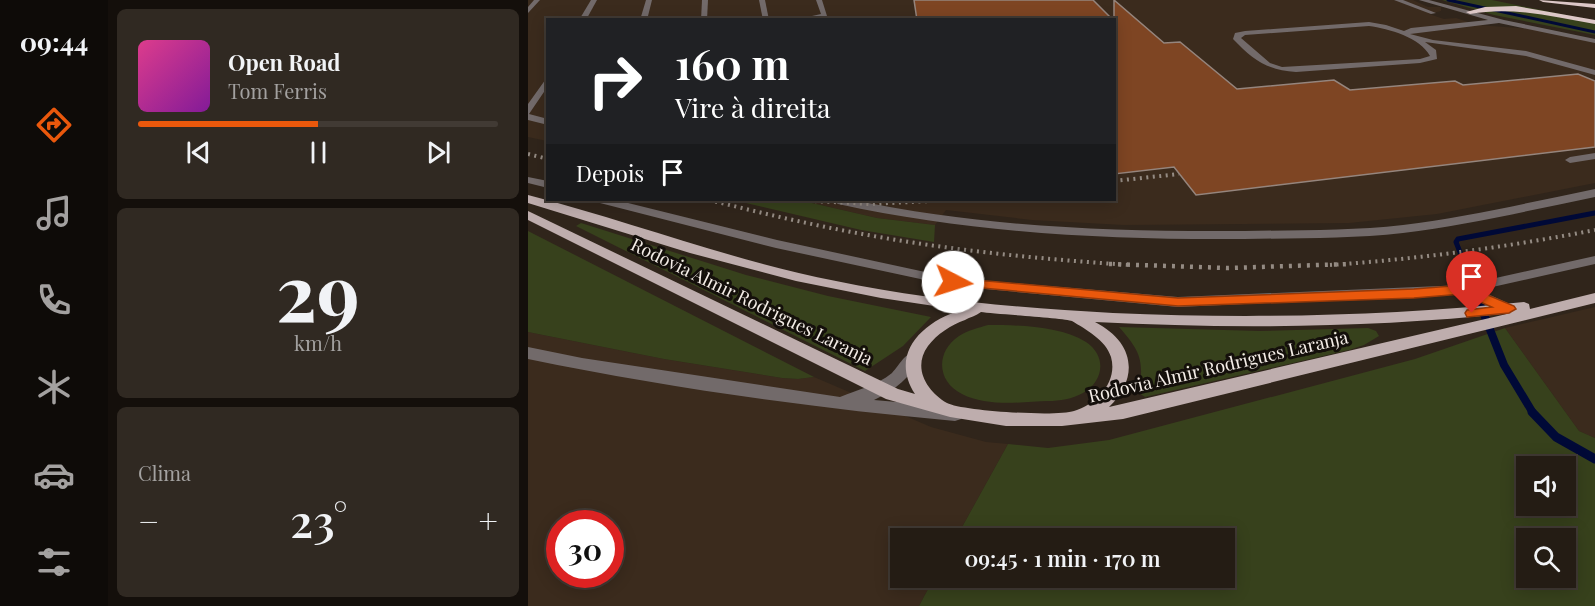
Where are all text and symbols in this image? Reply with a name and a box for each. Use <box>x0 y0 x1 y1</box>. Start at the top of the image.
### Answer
text: 09:44 <box>20 23 88 59</box>
text: 160 m <box>675 35 790 91</box>
icon: right <box>576 42 654 120</box>
text: Open Road <box>228 47 340 77</box>
text: Tom Ferris <box>228 77 327 104</box>
text: Vire à direita <box>675 89 831 125</box>
icon: directions <box>33 104 75 146</box>
icon: previous <box>182 136 215 169</box>
icon: pause <box>302 136 335 169</box>
icon: next <box>422 136 455 169</box>
icon: arrive <box>656 156 689 189</box>
text: Depois <box>576 158 644 188</box>
icon: music <box>33 192 75 234</box>
street label: Rodovia Almir Rodrigues Laranja <box>627 232 877 370</box>
text: 29 <box>276 238 360 342</box>
position arrow <box>921 250 985 314</box>
pin <box>1446 251 1497 313</box>
icon: arrive <box>1455 260 1488 293</box>
icon: phone <box>33 279 75 321</box>
street label: Rodovia Almir Rodrigues Laranja <box>1086 324 1350 408</box>
text: km/h <box>294 329 342 356</box>
icon: climate <box>33 366 75 408</box>
icon: car <box>33 454 75 496</box>
map controls <box>1516 456 1576 588</box>
button: sound <box>1516 456 1576 516</box>
text: Clima <box>138 459 191 486</box>
text: 23° <box>290 489 348 549</box>
text: − <box>138 498 159 542</box>
text: + <box>479 498 498 542</box>
speed limit sign: 30 <box>546 510 624 588</box>
button: search <box>1516 528 1576 588</box>
icon: filters <box>33 541 75 583</box>
text: 09:45 · 1 min · 170 m <box>964 543 1161 573</box>

